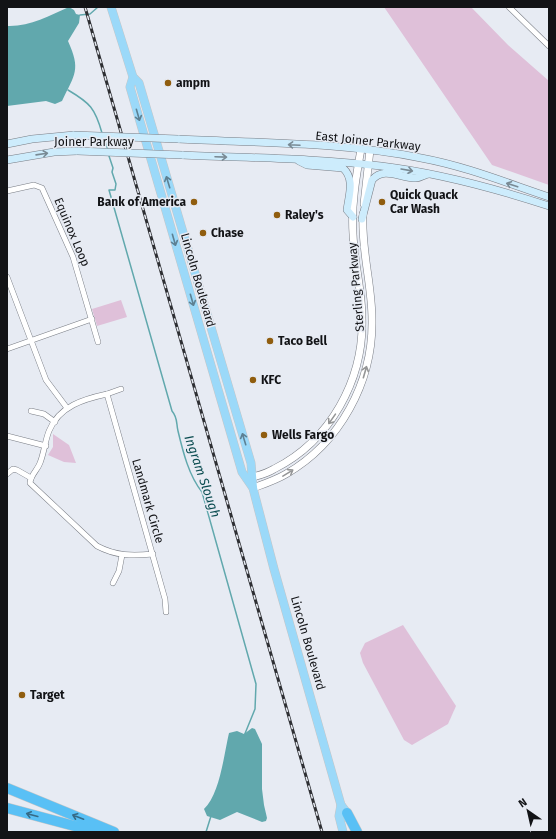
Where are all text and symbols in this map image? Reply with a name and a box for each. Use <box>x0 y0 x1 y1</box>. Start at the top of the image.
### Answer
place label: ampm <box>176 76 210 90</box>
marker: ampm <box>163 78 173 88</box>
one-way arrow <box>135 108 142 121</box>
street label: East Joiner Parkway <box>315 129 421 153</box>
street label: Joiner Parkway <box>54 135 134 149</box>
one-way arrow <box>288 141 301 149</box>
one-way arrow <box>35 150 48 157</box>
one-way arrow <box>214 153 227 160</box>
one-way arrow <box>400 166 413 174</box>
one-way arrow <box>164 175 171 188</box>
one-way arrow <box>506 180 518 188</box>
place label: Quick Quack Car Wash <box>390 188 458 216</box>
street label: Equinox Loop <box>51 195 93 269</box>
place label: Bank of America <box>97 195 186 209</box>
marker: Bank of America <box>189 197 199 207</box>
marker: Quick Quack Car Wash <box>377 197 387 207</box>
place label: Raley's <box>285 208 324 222</box>
marker: Raley's <box>272 210 282 220</box>
place label: Chase <box>211 226 244 240</box>
marker: Chase <box>198 228 208 238</box>
street label: Lincoln Boulevard <box>178 231 218 329</box>
one-way arrow <box>171 233 178 246</box>
street label: Sterling Parkway <box>345 242 367 332</box>
one-way arrow <box>189 293 196 306</box>
place label: Taco Bell <box>278 334 327 348</box>
marker: Taco Bell <box>265 336 275 346</box>
one-way arrow <box>362 365 369 378</box>
place label: KFC <box>261 373 281 387</box>
marker: KFC <box>248 375 258 385</box>
one-way arrow <box>328 413 336 424</box>
place label: Wells Fargo <box>272 428 334 442</box>
marker: Wells Fargo <box>259 430 269 440</box>
water label: Ingram Slough <box>181 433 224 519</box>
one-way arrow <box>240 433 247 446</box>
street label: Landmark Circle <box>129 457 167 545</box>
one-way arrow <box>282 468 294 476</box>
street label: Lincoln Boulevard <box>288 594 328 692</box>
place label: Target <box>30 688 65 702</box>
marker: Target <box>17 690 27 700</box>
north arrow <box>508 791 548 831</box>
text: N <box>516 796 529 811</box>
one-way arrow <box>26 810 39 818</box>
one-way arrow <box>72 812 84 820</box>

